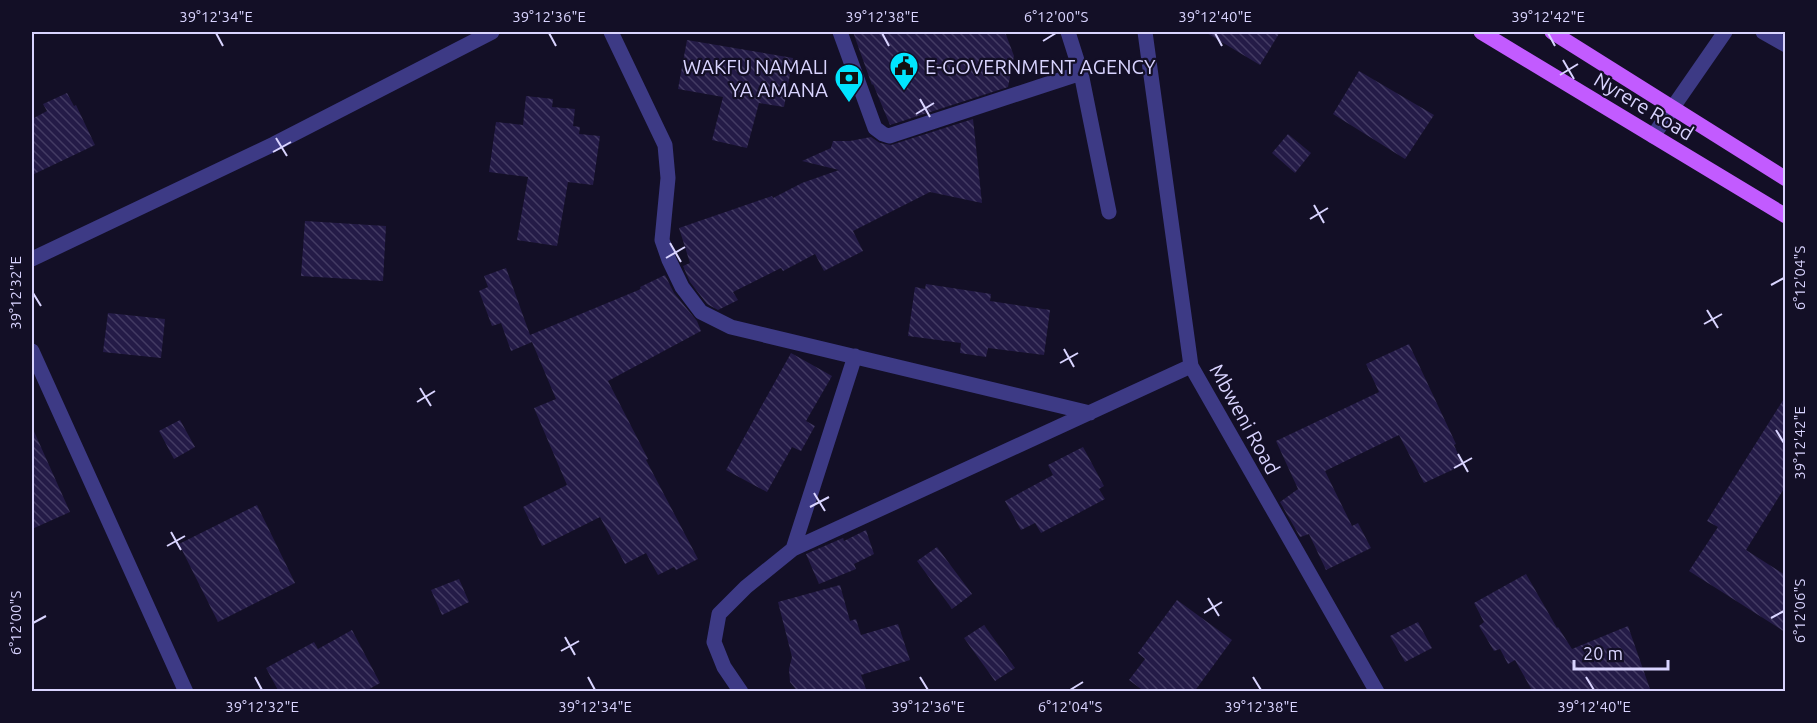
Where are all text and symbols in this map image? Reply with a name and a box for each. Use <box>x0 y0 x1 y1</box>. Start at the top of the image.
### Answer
text: 39°12'34"E <box>179 8 253 25</box>
text: 39°12'36"E <box>512 8 586 25</box>
text: 39°12'38"E <box>845 8 919 25</box>
text: 6°12'00"S <box>1024 8 1088 25</box>
text: 39°12'40"E <box>1178 8 1252 25</box>
text: 39°12'42"E <box>1511 8 1585 25</box>
public building icon: E-GOVERNMENT AGENCY <box>888 50 920 92</box>
place label: WAKFU NAMALI YA AMANA <box>683 55 828 101</box>
place label: E-GOVERNMENT AGENCY <box>925 55 1156 78</box>
bank icon: WAKFU NAMALI YA AMANA <box>833 62 865 104</box>
street label: Nyrere Road <box>1590 67 1698 145</box>
text: 6°12'04"S <box>1791 246 1808 310</box>
text: 39°12'32"E <box>7 256 24 330</box>
street label: Mbweni Road <box>1205 360 1285 478</box>
text: 39°12'42"E <box>1791 406 1808 480</box>
text: 6°12'06"S <box>1791 579 1808 643</box>
text: 6°12'00"S <box>7 591 24 655</box>
scale bar <box>1574 633 1668 671</box>
text: 20 m <box>1583 643 1623 663</box>
text: 39°12'32"E <box>225 698 299 715</box>
text: 39°12'34"E <box>558 698 632 715</box>
text: 39°12'36"E <box>891 698 965 715</box>
text: 6°12'04"S <box>1038 698 1102 715</box>
text: 39°12'38"E <box>1224 698 1298 715</box>
text: 39°12'40"E <box>1557 698 1631 715</box>

